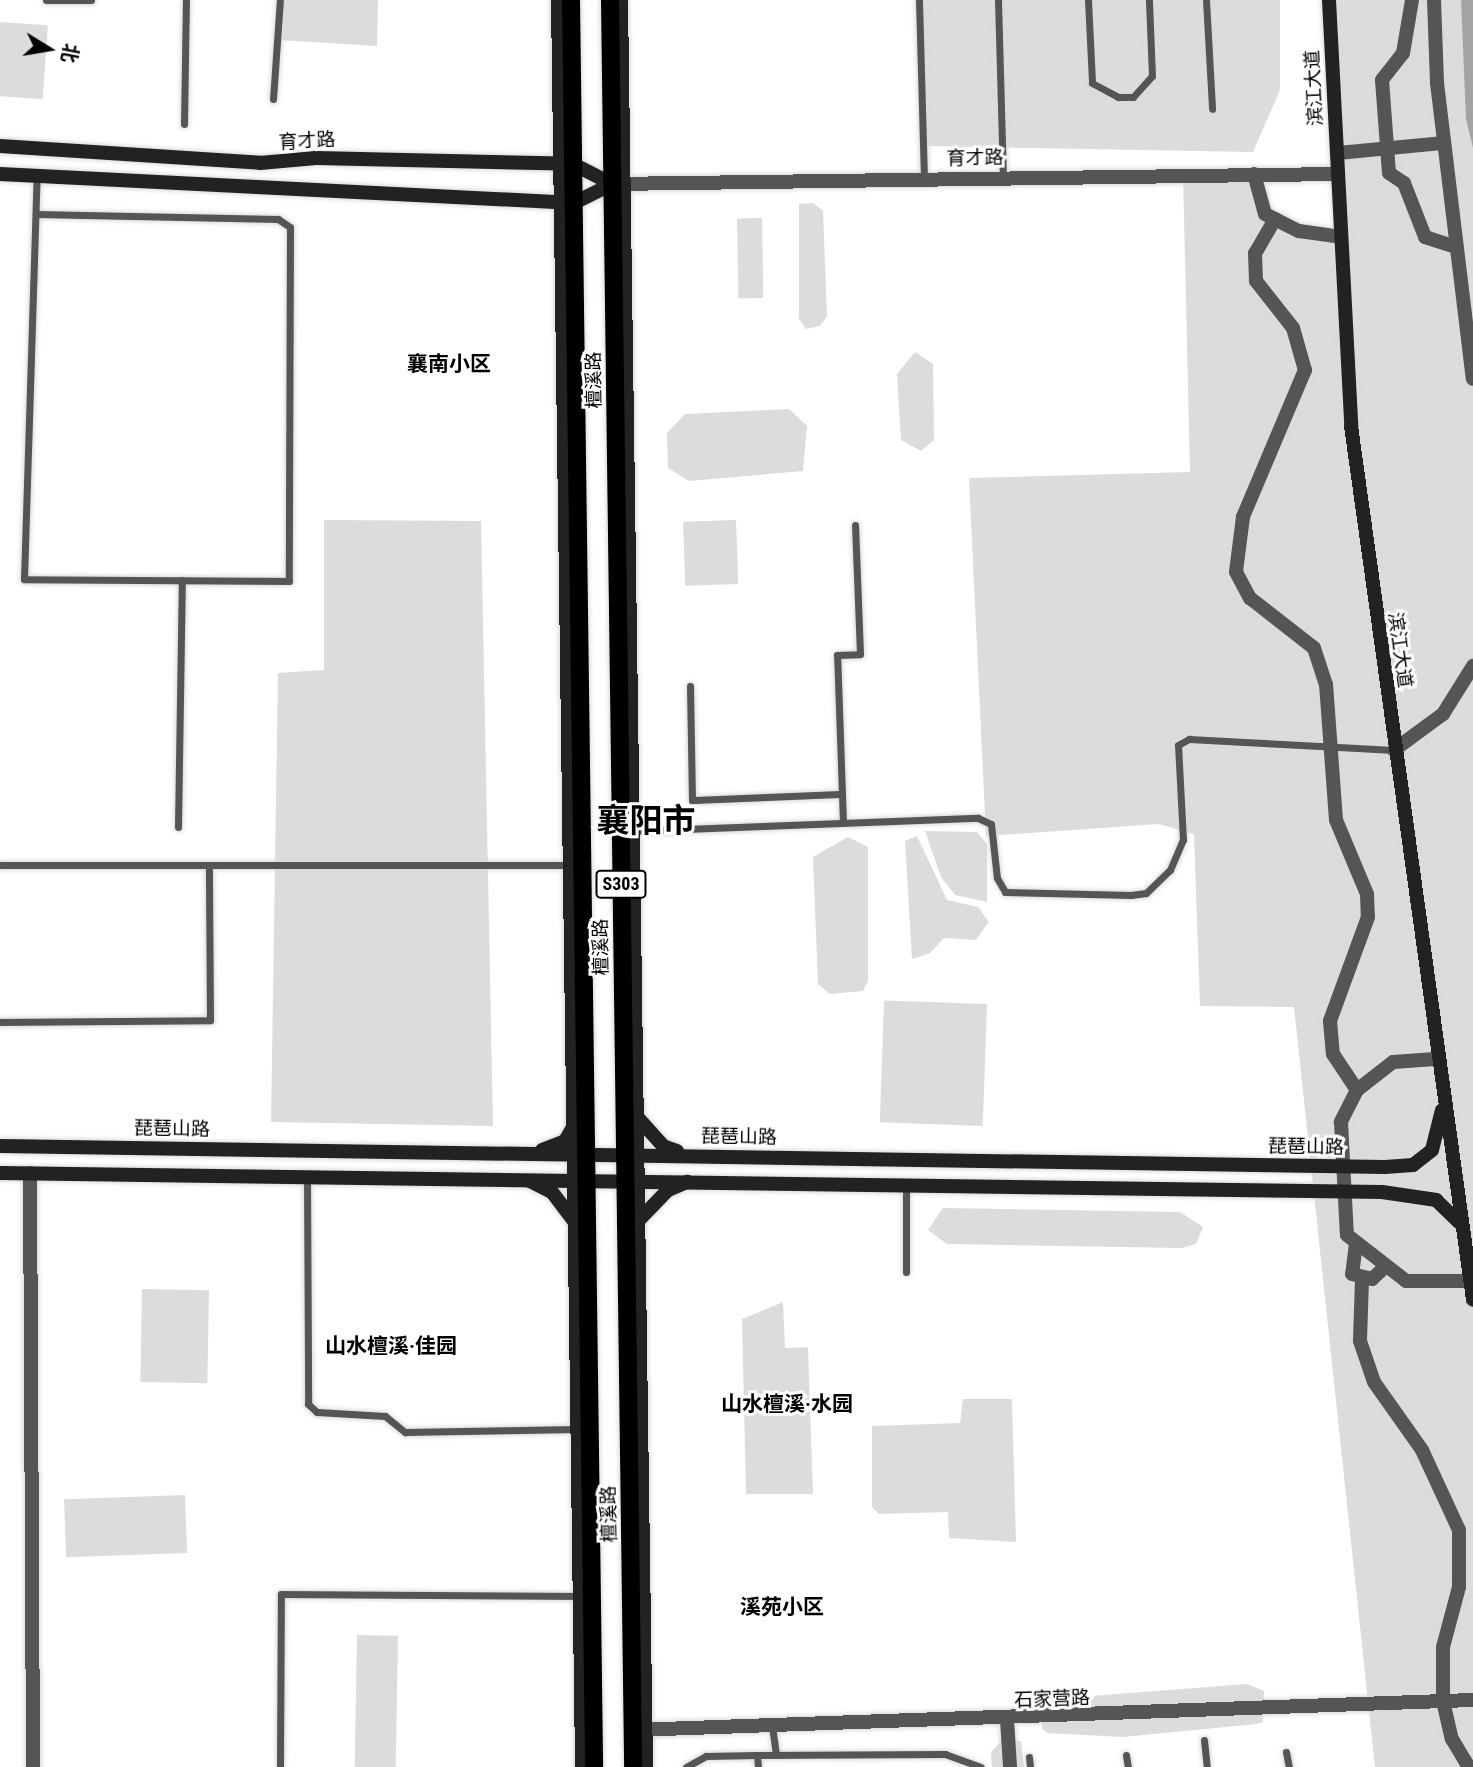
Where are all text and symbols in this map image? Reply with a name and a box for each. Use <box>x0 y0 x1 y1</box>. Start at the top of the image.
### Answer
north arrow <box>14 14 84 84</box>
text: 北 <box>57 42 83 65</box>
street label: 滨江大道 <box>1301 49 1327 127</box>
street label: 育才路 <box>278 128 336 154</box>
street label: 育才路 <box>946 146 1004 170</box>
district label: 襄南小区 <box>407 351 491 377</box>
street label: 檀溪路 <box>582 351 606 409</box>
street label: 滨江大道 <box>1383 611 1417 689</box>
district label: 襄阳市 <box>597 801 695 841</box>
road number: S303 <box>595 870 647 898</box>
street label: 檀溪路 <box>589 918 613 976</box>
street label: 琵琶山路 <box>134 1117 210 1141</box>
street label: 琵琶山路 <box>701 1125 777 1149</box>
street label: 琵琶山路 <box>1268 1135 1344 1159</box>
district label: 山水檀溪·佳园 <box>325 1333 457 1359</box>
district label: 山水檀溪·水园 <box>721 1391 853 1417</box>
street label: 檀溪路 <box>597 1485 621 1543</box>
district label: 溪苑小区 <box>740 1594 824 1620</box>
street label: 石家营路 <box>1014 1686 1090 1712</box>

